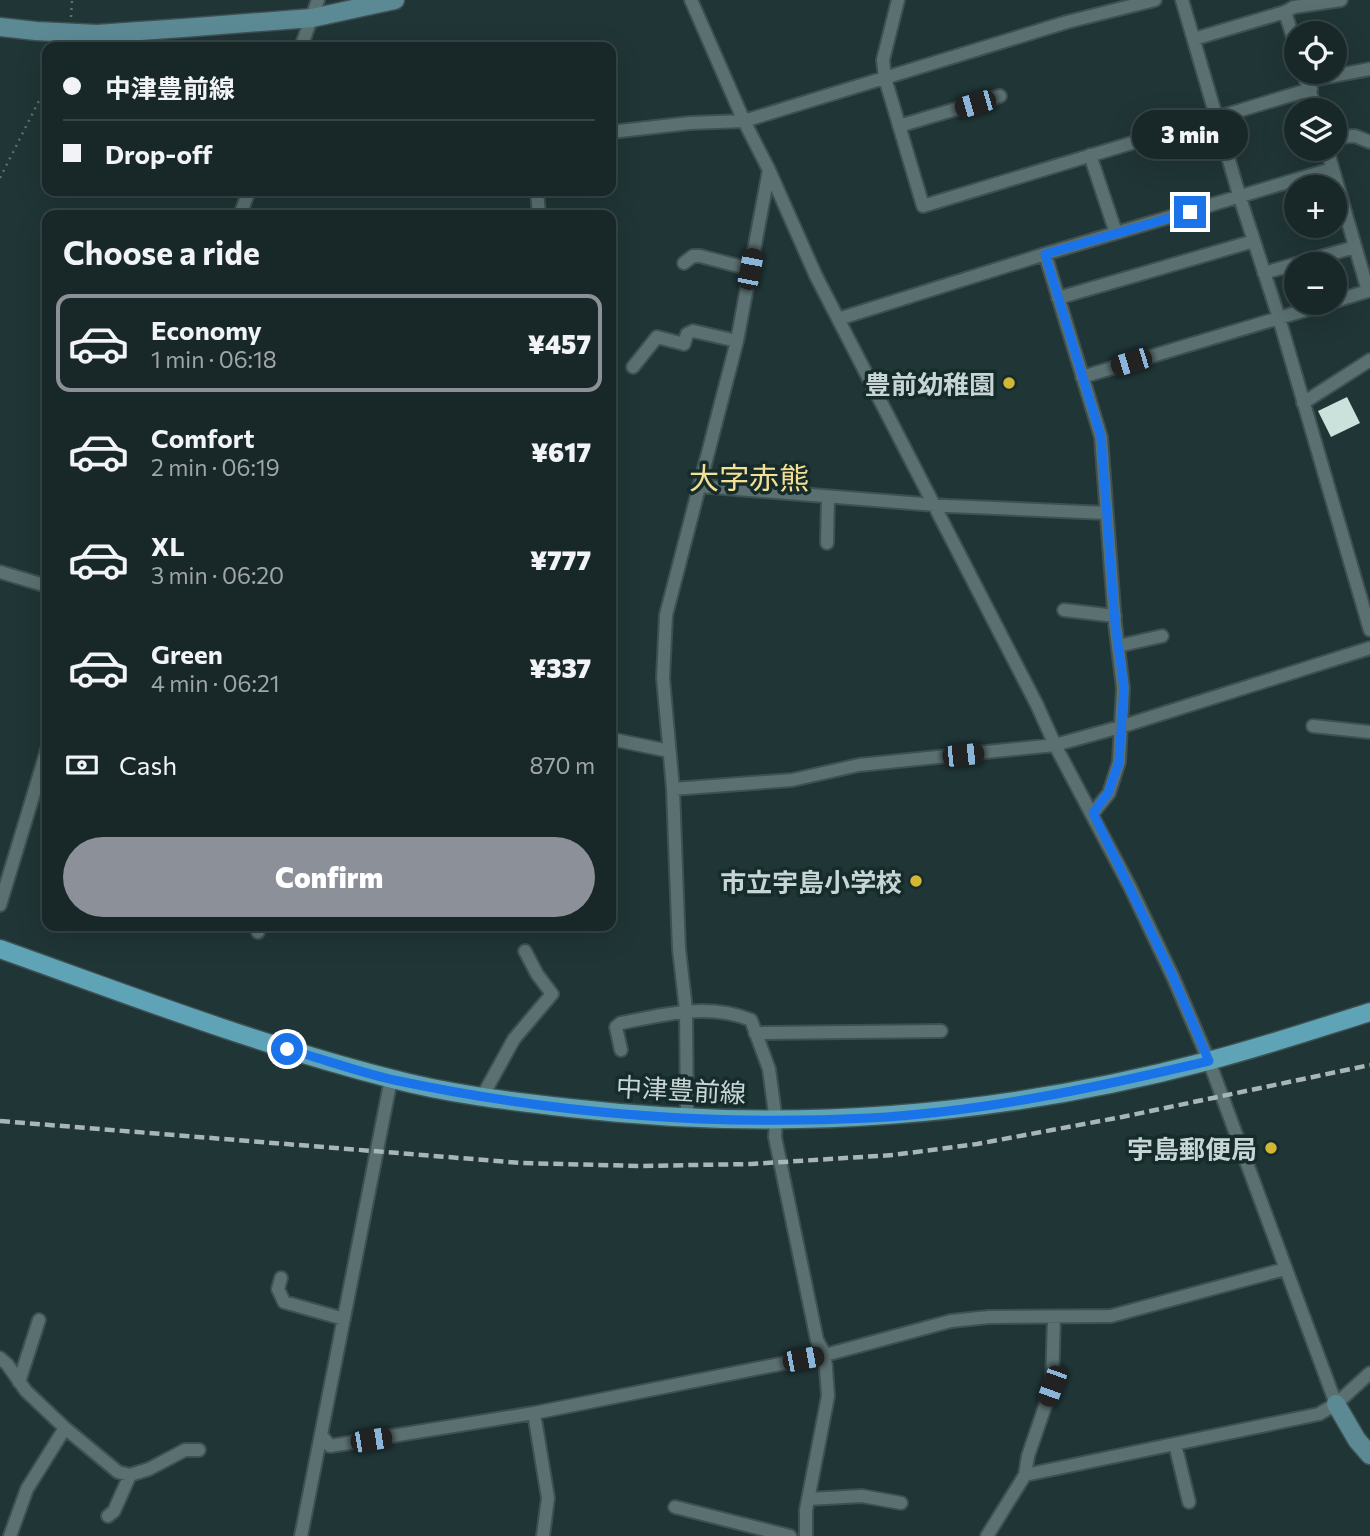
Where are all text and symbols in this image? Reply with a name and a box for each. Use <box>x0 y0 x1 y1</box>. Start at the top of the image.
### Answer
map controls <box>1284 21 1347 315</box>
button: locate <box>1284 21 1347 84</box>
text: 中津豊前線 <box>105 72 235 103</box>
car <box>952 88 999 120</box>
button: layers <box>1284 98 1347 161</box>
callout: 3 min <box>1132 110 1248 160</box>
text: 3 min <box>1161 120 1219 148</box>
text: Drop-off <box>105 138 212 169</box>
button: + <box>1284 175 1347 238</box>
route end <box>1174 196 1206 228</box>
text: Choose a ride <box>63 232 260 272</box>
car <box>736 246 765 292</box>
button: − <box>1284 252 1347 315</box>
icon: car <box>67 312 130 375</box>
text: Economy <box>151 314 262 345</box>
text: ¥457 <box>528 328 591 359</box>
text: 1 min · 06:18 <box>151 345 277 373</box>
car <box>1108 346 1155 378</box>
place label: 豊前幼稚園 <box>865 368 995 399</box>
marker: 豊前幼稚園 <box>1001 375 1017 391</box>
icon: car <box>67 420 130 483</box>
text: Comfort <box>151 422 254 453</box>
text: ¥617 <box>531 436 591 467</box>
text: 2 min · 06:19 <box>151 453 280 481</box>
district label: 大字赤熊 <box>689 458 809 495</box>
icon: car <box>67 528 130 591</box>
text: XL <box>151 530 185 561</box>
text: ¥777 <box>530 544 591 575</box>
text: 3 min · 06:20 <box>151 561 284 589</box>
icon: car <box>67 636 130 699</box>
text: Green <box>151 638 223 669</box>
text: ¥337 <box>529 652 591 683</box>
text: 4 min · 06:21 <box>151 669 280 697</box>
car <box>942 742 985 768</box>
icon: cash <box>63 746 101 784</box>
text: Cash <box>119 749 177 780</box>
text: 870 m <box>530 751 595 779</box>
button: Confirm <box>63 837 595 917</box>
place label: 市立宇島小学校 <box>720 866 902 897</box>
marker: 市立宇島小学校 <box>908 873 924 889</box>
route start <box>271 1033 303 1065</box>
street label: 中津豊前線 <box>615 1070 747 1108</box>
place label: 宇島郵便局 <box>1127 1133 1257 1164</box>
marker: 宇島郵便局 <box>1263 1140 1279 1156</box>
car <box>781 1345 826 1373</box>
car <box>1035 1363 1070 1409</box>
car <box>349 1426 394 1454</box>

